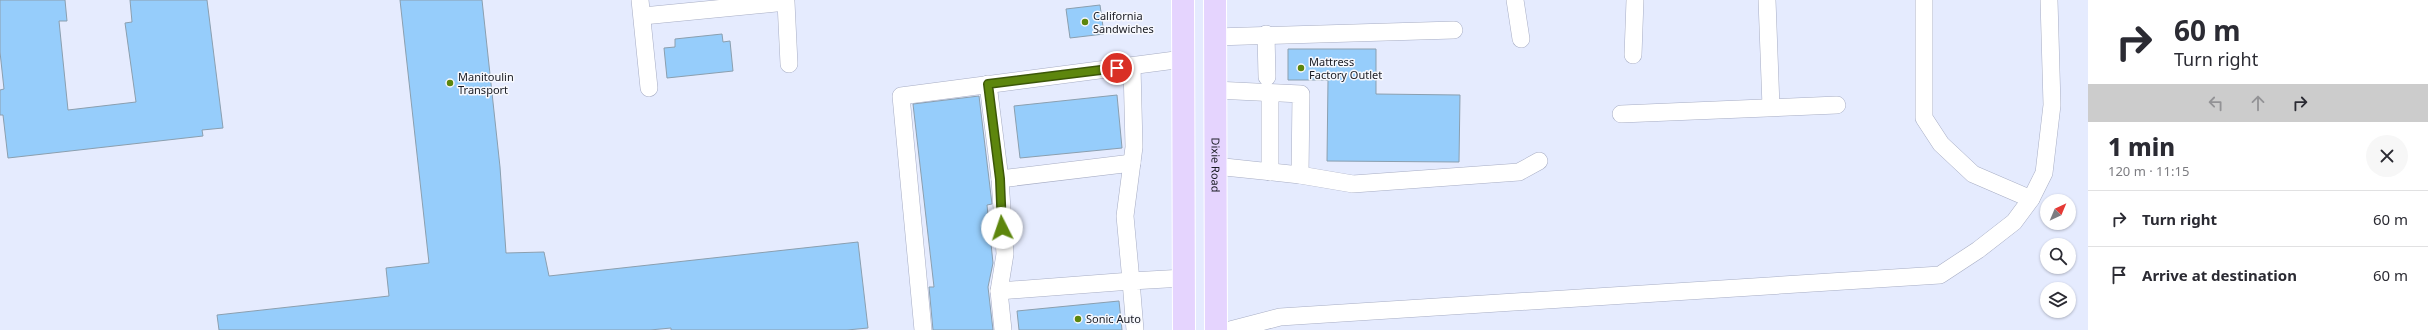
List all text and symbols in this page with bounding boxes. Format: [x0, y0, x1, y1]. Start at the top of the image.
place label: California Sandwiches [1093, 8, 1154, 36]
text: 60 m [2174, 11, 2241, 49]
icon: right [2108, 16, 2160, 68]
marker: California Sandwiches [1080, 17, 1090, 27]
text: Turn right [2174, 47, 2258, 71]
pin [1100, 51, 1134, 85]
place label: Mattress Factory Outlet [1309, 54, 1382, 82]
icon: arrive [1106, 57, 1128, 79]
marker: Mattress Factory Outlet [1296, 63, 1306, 73]
place label: Manitoulin Transport [458, 69, 514, 97]
marker: Manitoulin Transport [445, 78, 455, 88]
icon: left [2205, 92, 2227, 114]
icon: ahead [2247, 92, 2269, 114]
icon: right [2289, 92, 2311, 114]
text: 1 min [2108, 130, 2175, 163]
button: close [2366, 135, 2408, 177]
street label: Dixie Road [1208, 137, 1224, 193]
text: 120 m · 11:15 [2108, 162, 2189, 180]
north arrow [2040, 194, 2076, 230]
map controls [2040, 194, 2076, 318]
position arrow [981, 207, 1023, 249]
icon: right [2108, 208, 2130, 230]
text: Turn right [2142, 209, 2217, 229]
text: 60 m [2373, 209, 2408, 229]
button: search [2040, 238, 2076, 274]
icon: arrive [2108, 264, 2130, 286]
text: Arrive at destination [2142, 265, 2297, 285]
text: 60 m [2373, 265, 2408, 285]
button: layers [2040, 282, 2076, 318]
place label: Sonic Auto [1086, 311, 1141, 326]
marker: Sonic Auto [1073, 314, 1083, 324]

